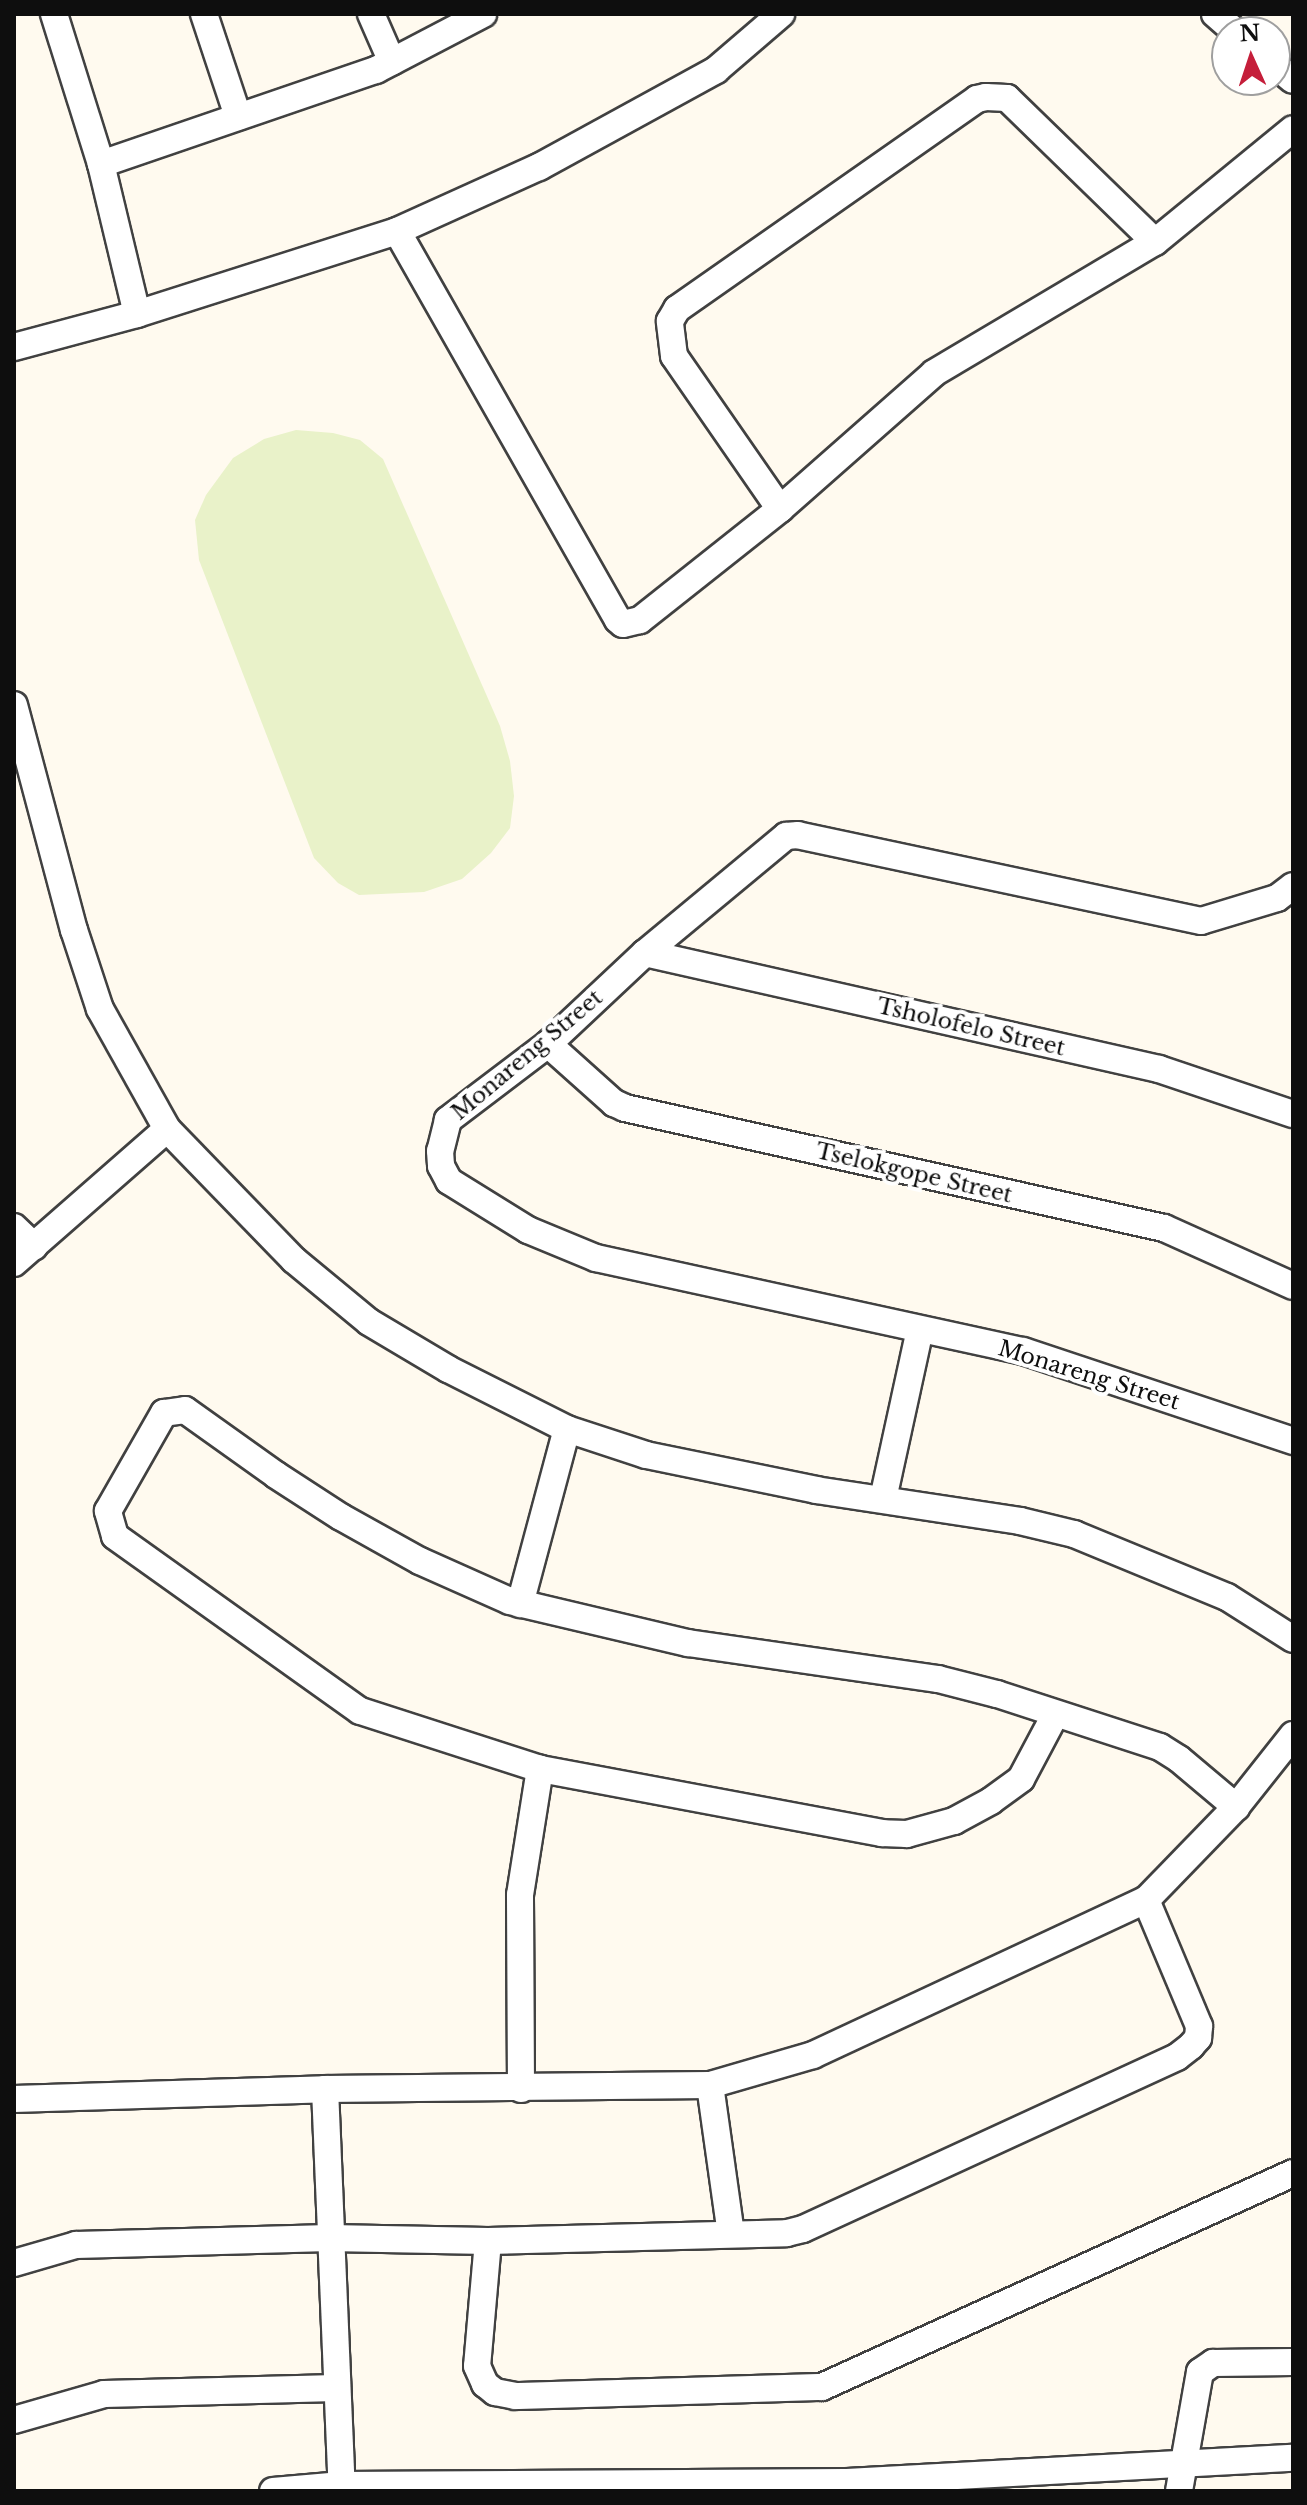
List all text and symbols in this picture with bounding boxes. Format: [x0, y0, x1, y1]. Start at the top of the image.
north arrow [1211, 16, 1291, 96]
text: N [1239, 20, 1261, 48]
street label: Monareng Street [446, 984, 608, 1126]
street label: Tsholofelo Street [874, 993, 1068, 1061]
street label: Tselokgope Street [813, 1138, 1015, 1208]
street label: Monareng Street [995, 1335, 1183, 1415]

